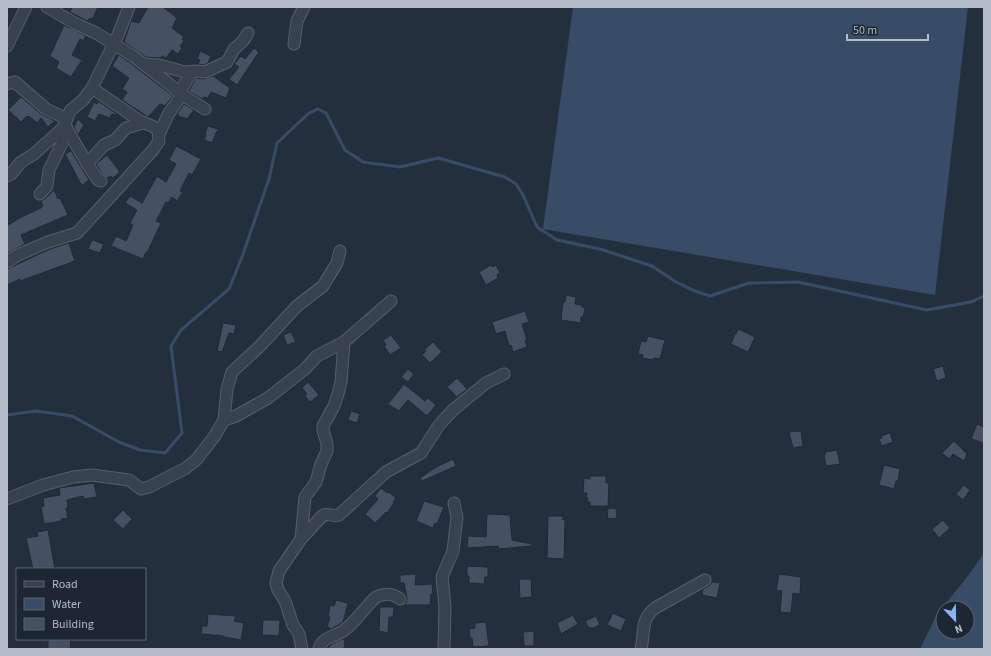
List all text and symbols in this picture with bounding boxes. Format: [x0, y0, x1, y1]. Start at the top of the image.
scale bar [847, 16, 928, 42]
text: 50 m [853, 22, 877, 39]
legend [16, 568, 146, 640]
text: Road [52, 576, 78, 593]
text: Water [52, 596, 82, 613]
north arrow [935, 600, 975, 640]
text: Building [52, 616, 94, 633]
text: N [952, 620, 965, 637]

